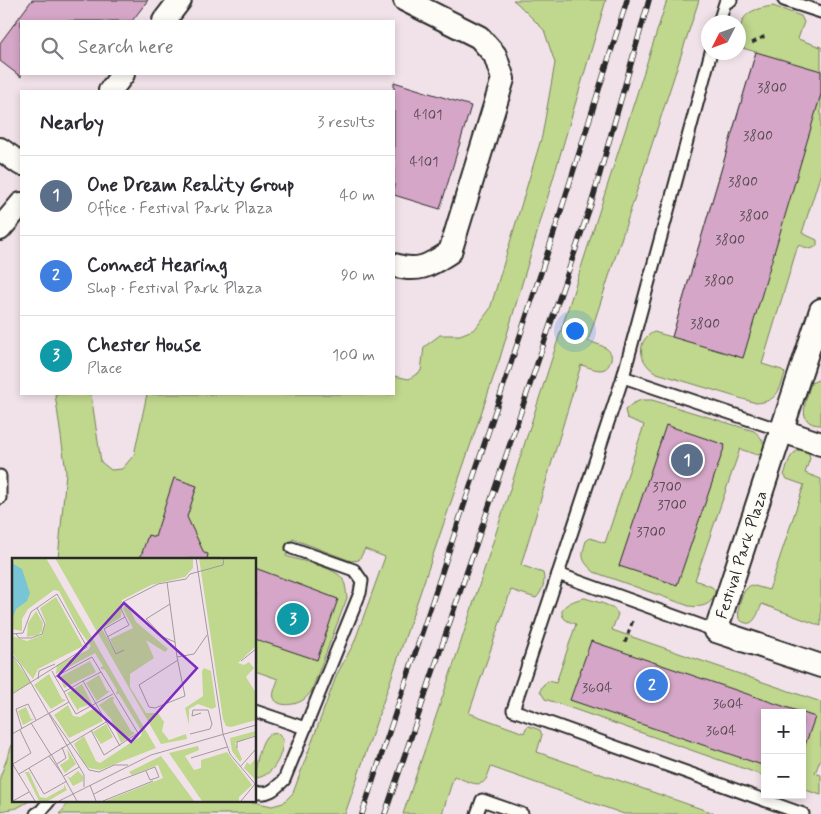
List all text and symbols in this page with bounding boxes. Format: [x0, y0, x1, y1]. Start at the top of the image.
north arrow [701, 15, 746, 60]
search box [20, 20, 395, 75]
icon: search [38, 34, 66, 62]
text: Search here [78, 35, 174, 60]
house number: 3800 [757, 79, 787, 97]
house number: 4101 [414, 106, 442, 124]
text: Nearby [40, 109, 104, 137]
text: 3 results [317, 112, 375, 133]
house number: 3800 [743, 127, 773, 145]
house number: 4101 [410, 153, 438, 171]
text: One Dream Reality Group [87, 173, 294, 198]
house number: 3800 [728, 173, 758, 191]
text: 1 [52, 185, 60, 206]
text: 40 m [339, 185, 375, 206]
text: Office · Festival Park Plaza [87, 198, 273, 219]
house number: 3800 [739, 207, 769, 225]
house number: 3800 [715, 231, 745, 249]
text: Connect Hearing [87, 253, 228, 278]
text: 2 [52, 265, 60, 286]
text: 90 m [341, 265, 375, 286]
house number: 3800 [704, 272, 734, 290]
text: Shop · Festival Park Plaza [87, 278, 262, 299]
house number: 3800 [690, 315, 720, 333]
your location [562, 318, 588, 344]
text: Chester House [87, 333, 201, 358]
text: 3 [52, 345, 60, 366]
text: 100 m [332, 345, 375, 366]
text: Place [87, 358, 122, 379]
pin: 1 [671, 441, 703, 479]
house number: 3700 [652, 478, 682, 496]
street label: Festival Park Plaza [711, 488, 773, 622]
house number: 3700 [657, 496, 687, 514]
house number: 3700 [636, 523, 666, 541]
inset map [12, 558, 256, 802]
pin: 3 [277, 600, 309, 638]
pin: 2 [636, 666, 668, 704]
house number: 3604 [582, 679, 612, 697]
house number: 3604 [713, 695, 743, 713]
map controls [761, 709, 806, 799]
button: + [761, 709, 806, 754]
house number: 3604 [706, 722, 736, 740]
button: − [761, 754, 806, 799]

